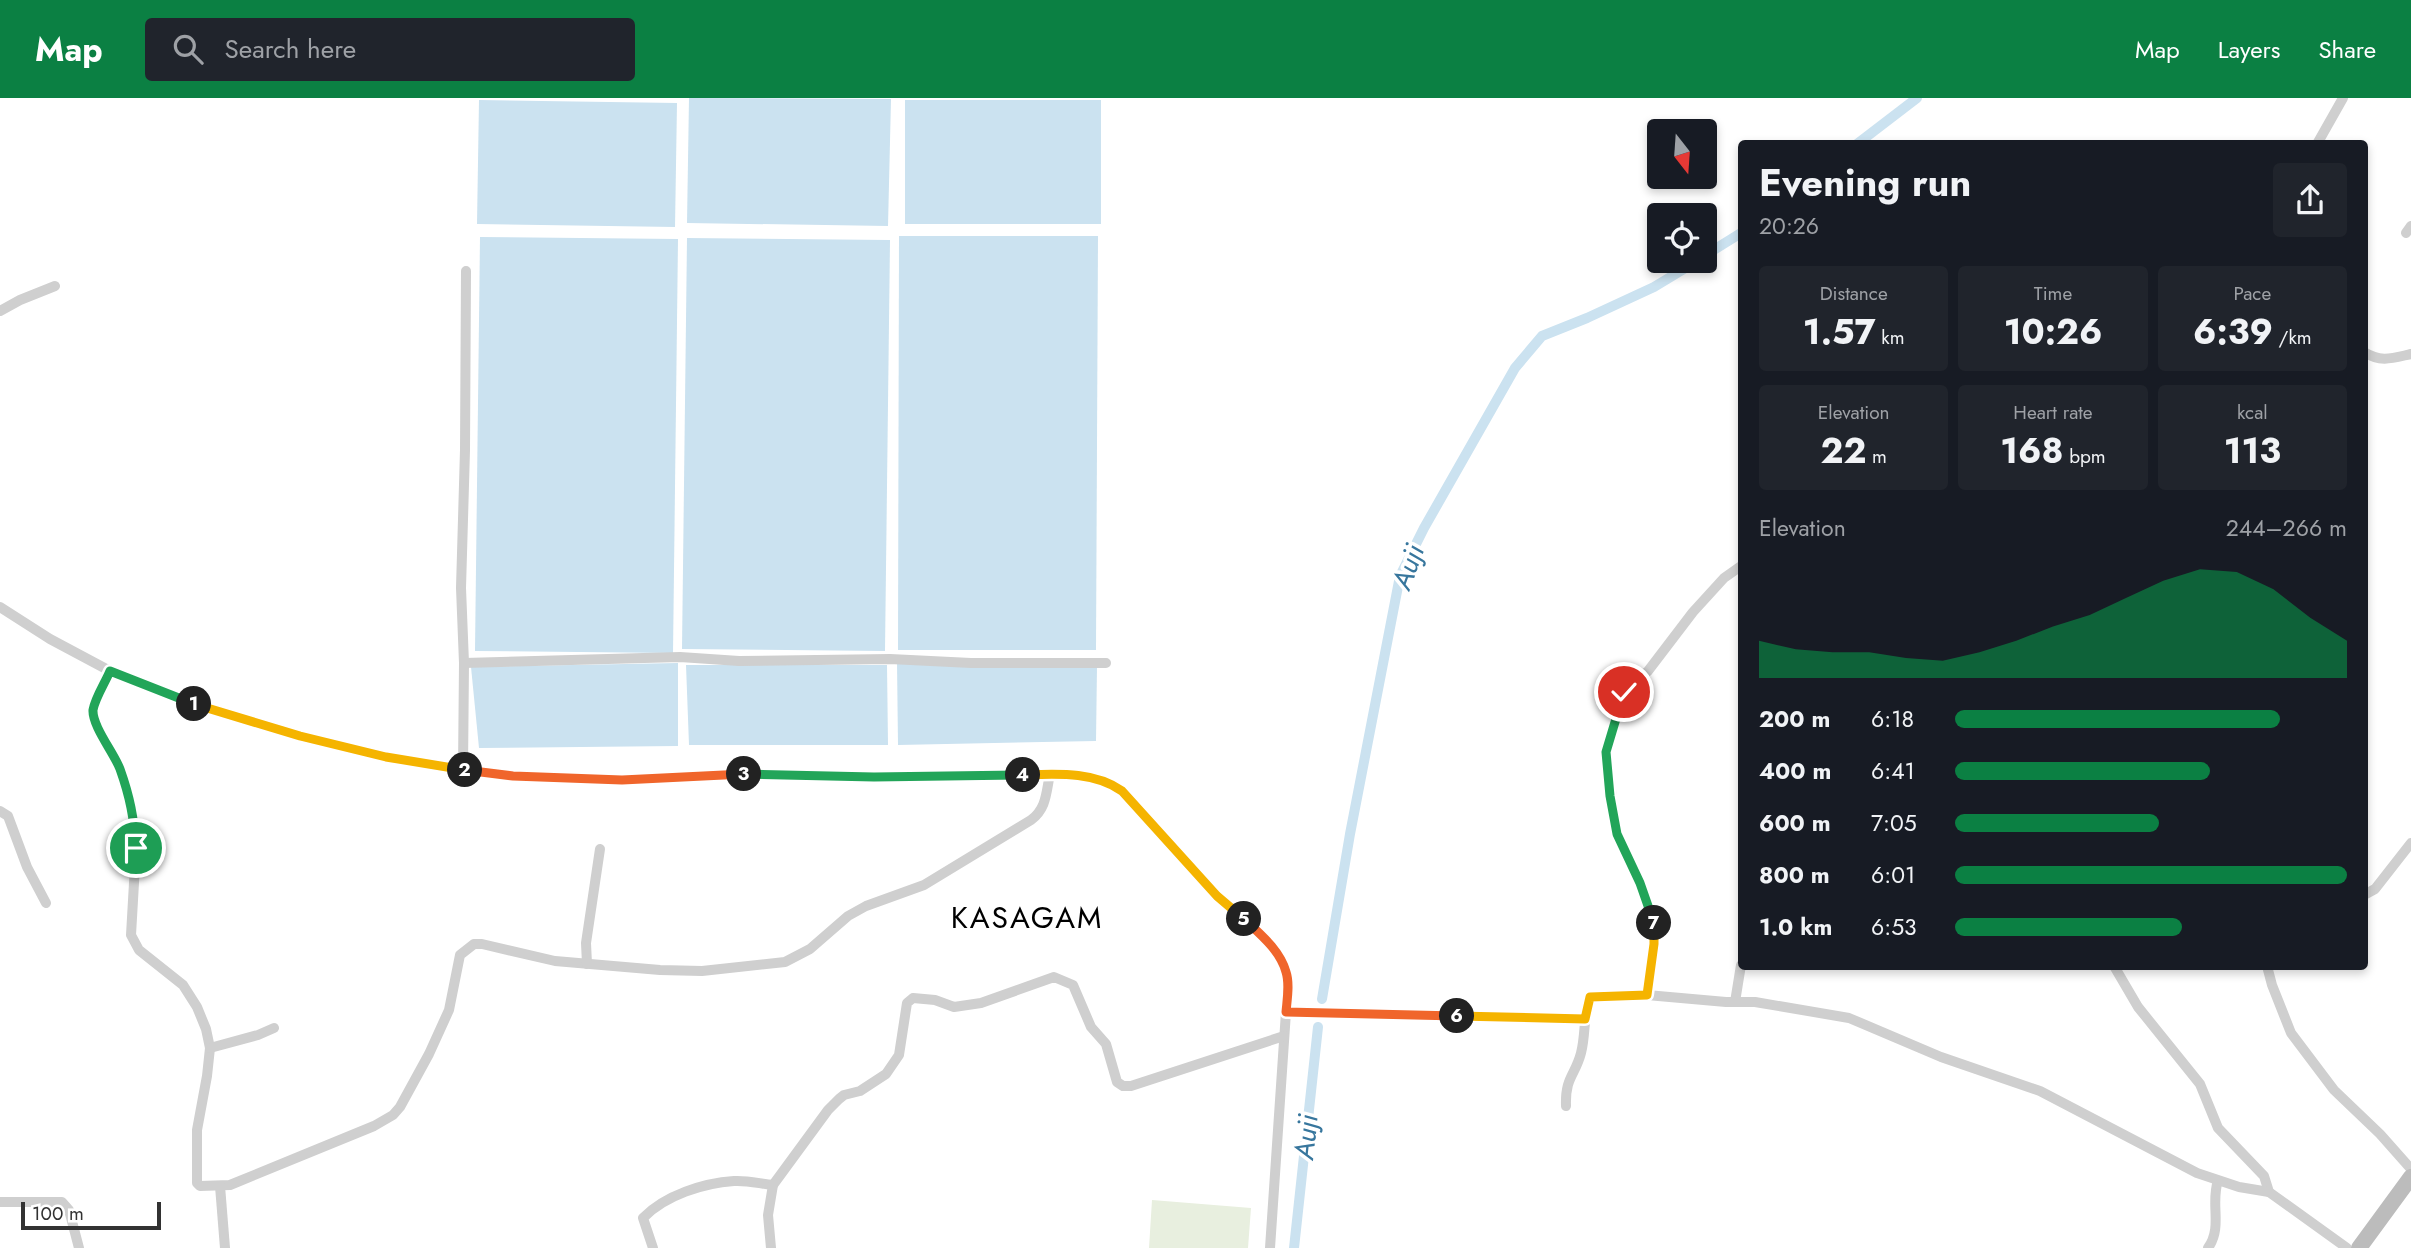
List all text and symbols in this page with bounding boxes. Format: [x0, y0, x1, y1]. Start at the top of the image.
search box [145, 18, 635, 81]
text: Map [35, 26, 103, 73]
icon: search [169, 30, 207, 68]
text: Search here [225, 30, 356, 68]
text: Map [2135, 32, 2180, 67]
text: Layers [2218, 32, 2280, 67]
text: Share [2318, 32, 2376, 67]
north arrow [1647, 119, 1717, 189]
map controls [1647, 119, 1717, 273]
text: Evening run [1759, 155, 1971, 210]
button: share [2273, 163, 2347, 237]
button: locate [1647, 203, 1717, 273]
text: 20:26 [1759, 209, 1819, 243]
text: Distance [1820, 280, 1888, 307]
text: Time [2034, 280, 2072, 307]
text: Pace [2233, 280, 2271, 307]
text: 1.57 [1803, 307, 1876, 357]
text: 10:26 [2004, 307, 2102, 357]
text: 6:39 [2193, 307, 2273, 357]
text: km [1876, 324, 1904, 351]
text: /km [2273, 324, 2312, 351]
text: Elevation [1818, 399, 1890, 426]
text: Heart rate [2013, 399, 2093, 426]
text: kcal [2237, 399, 2268, 426]
text: 22 [1820, 426, 1866, 476]
text: 168 [2000, 426, 2063, 476]
text: 113 [2224, 426, 2281, 476]
text: m [1866, 443, 1887, 470]
text: bpm [2063, 443, 2106, 470]
text: Elevation [1759, 511, 1846, 545]
text: 244–266 m [2226, 511, 2347, 545]
water label: Auji [1381, 538, 1435, 596]
pin [1594, 662, 1654, 722]
icon: check [1605, 673, 1643, 711]
pin: 1 [176, 686, 212, 722]
text: 1 [189, 690, 198, 717]
text: 200 m [1759, 702, 1830, 736]
text: 6:18 [1871, 702, 1914, 736]
pin: 2 [448, 752, 482, 788]
text: 400 m [1759, 754, 1831, 788]
text: 6:41 [1871, 754, 1915, 788]
text: 2 [458, 756, 471, 783]
pin: 3 [726, 756, 762, 792]
pin: 4 [1006, 758, 1040, 792]
text: 3 [738, 760, 749, 787]
text: 4 [1016, 761, 1029, 788]
text: 600 m [1759, 806, 1831, 840]
text: 7:05 [1871, 806, 1917, 840]
pin [106, 818, 166, 878]
icon: arrive [117, 829, 155, 867]
text: 800 m [1759, 858, 1830, 892]
text: 6:01 [1871, 858, 1915, 892]
district label: KASAGAM [951, 896, 1103, 939]
pin: 5 [1226, 902, 1262, 936]
text: 5 [1237, 905, 1250, 932]
pin: 7 [1636, 906, 1672, 940]
text: 7 [1648, 909, 1659, 936]
text: 1.0 km [1759, 910, 1832, 944]
text: 6:53 [1871, 910, 1917, 944]
pin: 6 [1440, 998, 1474, 1034]
text: 6 [1450, 1002, 1463, 1029]
water label: Auji [1283, 1111, 1329, 1163]
scale bar [21, 1199, 161, 1231]
text: 100 m [32, 1200, 84, 1227]

